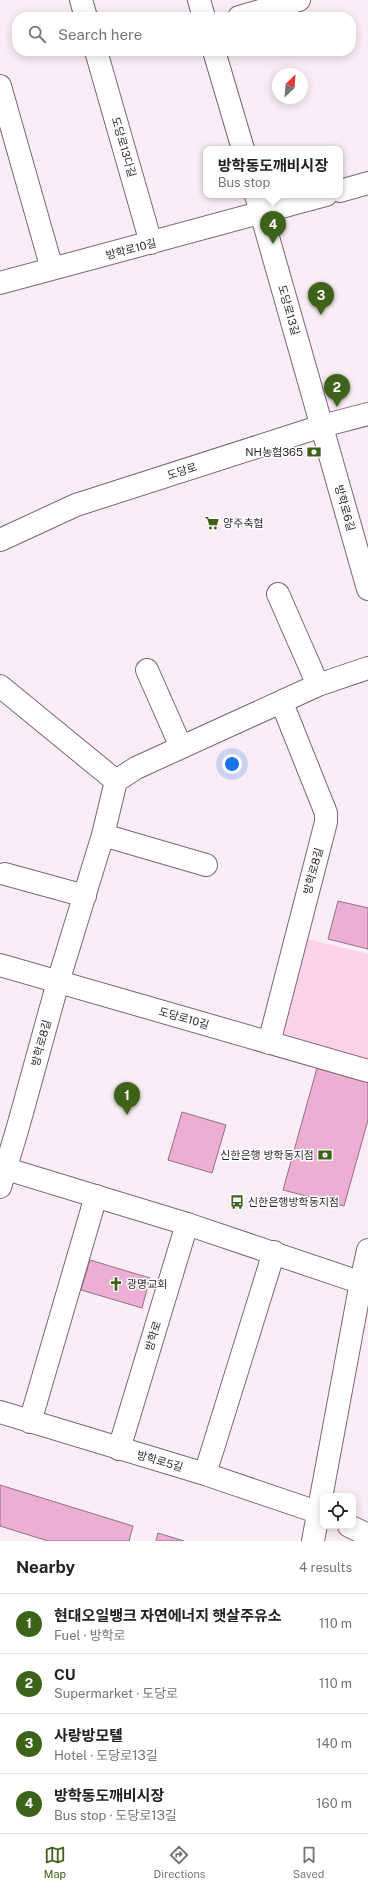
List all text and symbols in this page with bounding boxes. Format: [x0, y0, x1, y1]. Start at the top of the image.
search box [12, 12, 356, 56]
icon: search [26, 23, 48, 45]
text: Search here [58, 26, 142, 43]
north arrow [272, 68, 308, 104]
street label: 도당로13다길 [110, 116, 138, 178]
popup [203, 146, 343, 198]
text: 방학동도깨비시장 [218, 157, 328, 174]
text: Bus stop [218, 175, 270, 190]
pin: 4 [260, 211, 286, 244]
street label: 방학로10길 [104, 237, 158, 261]
pin: 3 [308, 282, 334, 315]
street label: 도당로13길 [276, 283, 302, 337]
pin: 2 [324, 374, 350, 407]
bank icon: NH농협365 [306, 444, 322, 460]
place label: NH농협365 [245, 446, 303, 458]
street label: 도당로 [166, 461, 198, 481]
street label: 방학로6길 [333, 484, 357, 532]
supermarket icon: 양주축협 [204, 515, 220, 531]
place label: 양주축협 [223, 517, 263, 529]
your location [222, 754, 242, 774]
street label: 방학로8길 [301, 846, 325, 896]
street label: 도당로10길 [157, 1005, 211, 1031]
street label: 방학로8길 [29, 1018, 53, 1068]
pin: 1 [114, 1082, 140, 1115]
bank icon: 신한은행 방학동지점 [317, 1147, 333, 1163]
place label: 신한은행 방학동지점 [220, 1149, 314, 1161]
bus stop icon: 신한은행방학동지점 [229, 1194, 245, 1210]
place label: 신한은행방학동지점 [248, 1196, 339, 1208]
church icon: 광명교회 [108, 1276, 124, 1292]
place label: 광명교회 [127, 1278, 167, 1290]
street label: 방학로 [143, 1320, 163, 1352]
street label: 방학로5길 [136, 1449, 184, 1473]
map controls [320, 1493, 356, 1529]
button: locate [320, 1493, 356, 1529]
text: Nearby [16, 1557, 75, 1577]
text: 4 results [299, 1560, 352, 1575]
text: 현대오일뱅크 자연에너지 햇살주유소 [54, 1607, 282, 1624]
text: 1 [26, 1616, 32, 1631]
text: 110 m [319, 1616, 352, 1631]
text: Fuel · 방학로 [54, 1628, 126, 1643]
text: CU [54, 1666, 76, 1683]
text: 2 [25, 1676, 33, 1691]
text: 110 m [319, 1676, 352, 1691]
text: Supermarket · 도당로 [54, 1686, 178, 1701]
text: 사랑방모텔 [54, 1727, 123, 1744]
text: 3 [25, 1736, 33, 1751]
text: 140 m [316, 1736, 352, 1751]
text: Hotel · 도당로13길 [54, 1748, 158, 1763]
text: 방학동도깨비시장 [54, 1787, 164, 1804]
text: 4 [25, 1796, 33, 1811]
text: 160 m [316, 1796, 352, 1811]
text: Bus stop · 도당로13길 [54, 1808, 177, 1823]
tab: Map [44, 1844, 66, 1880]
tab: Directions [154, 1844, 205, 1880]
tab: Saved [293, 1844, 324, 1880]

